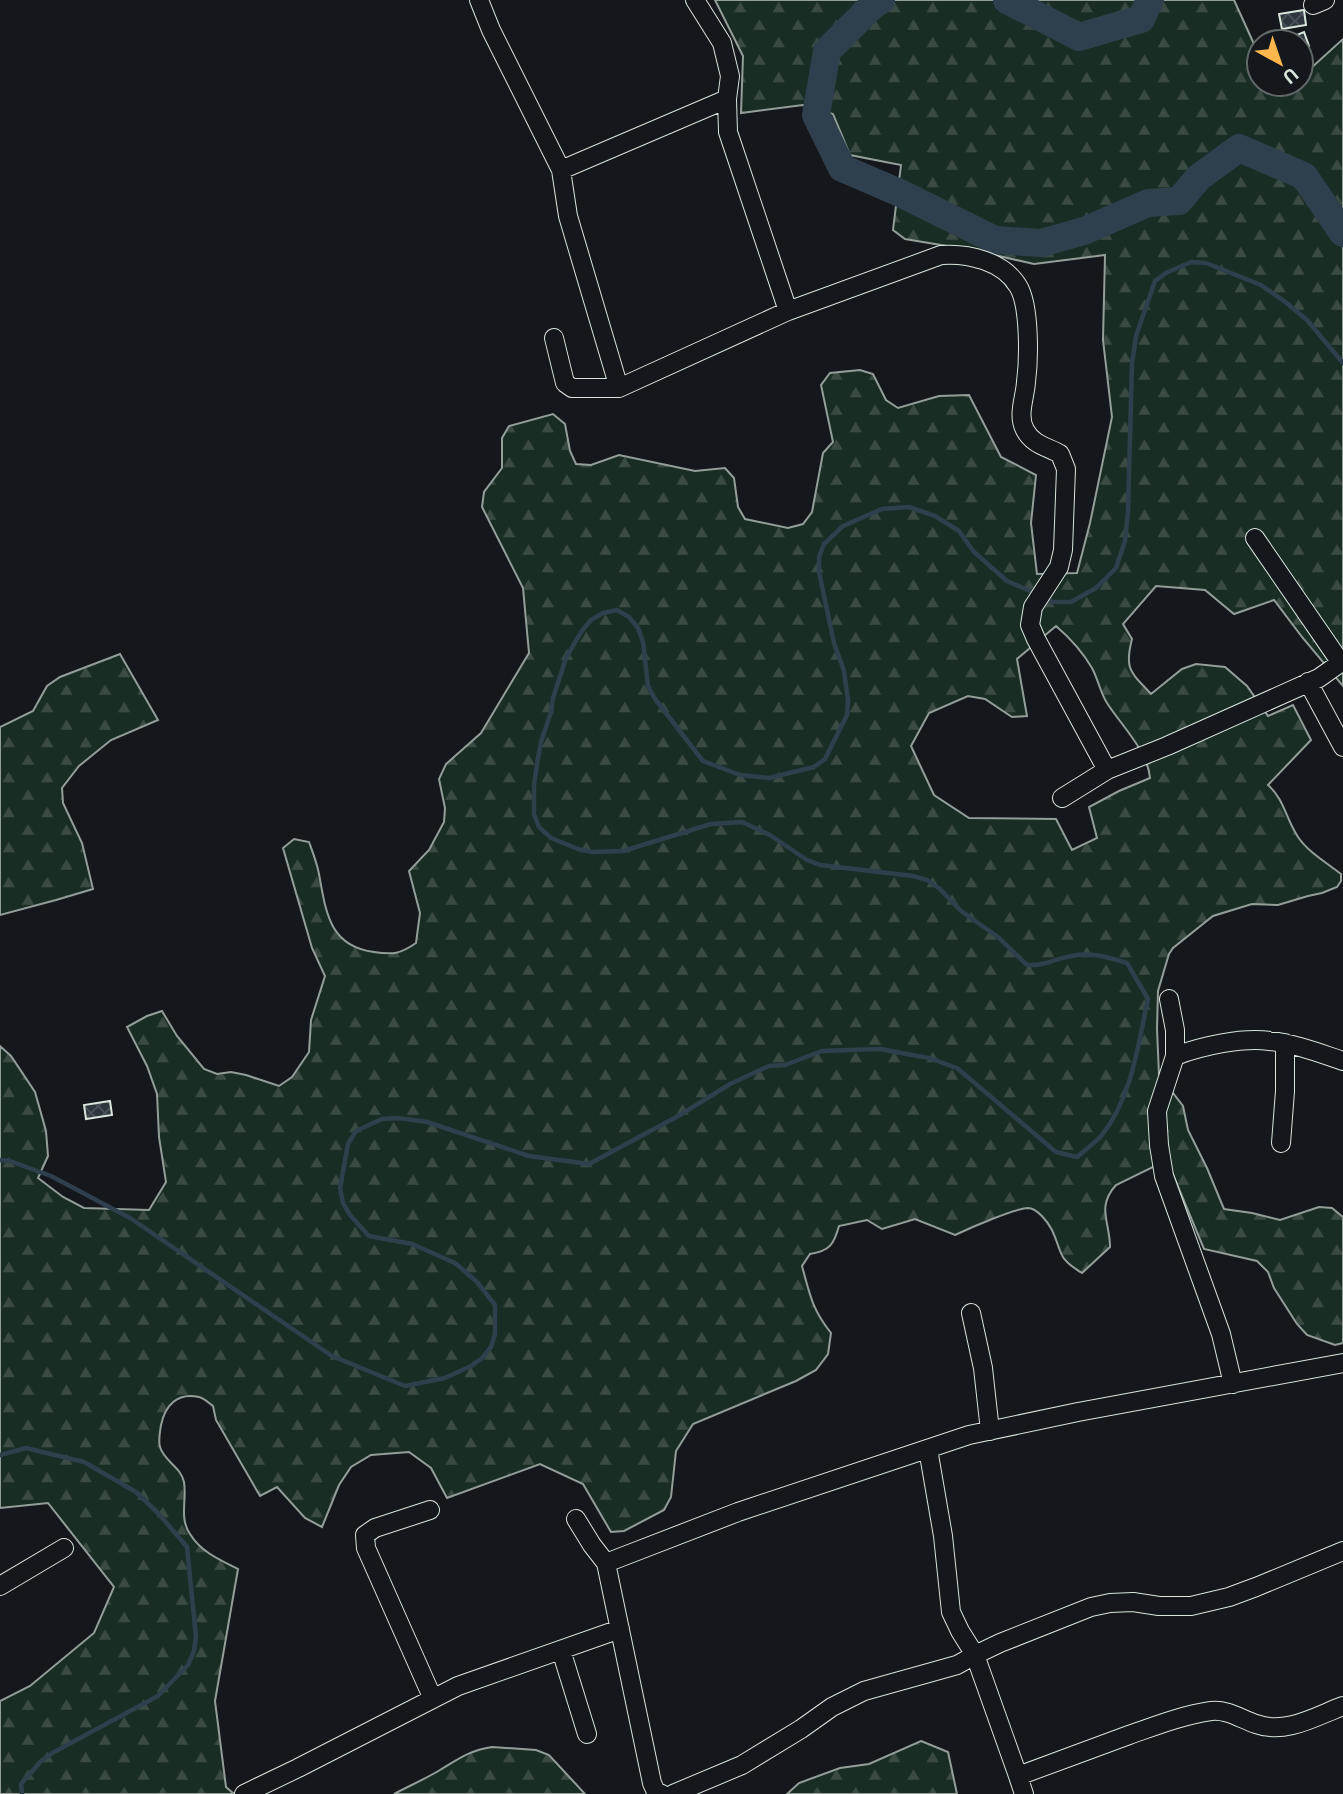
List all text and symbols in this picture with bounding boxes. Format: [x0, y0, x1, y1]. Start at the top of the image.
north arrow [1245, 28, 1315, 98]
text: U [1279, 63, 1303, 89]

